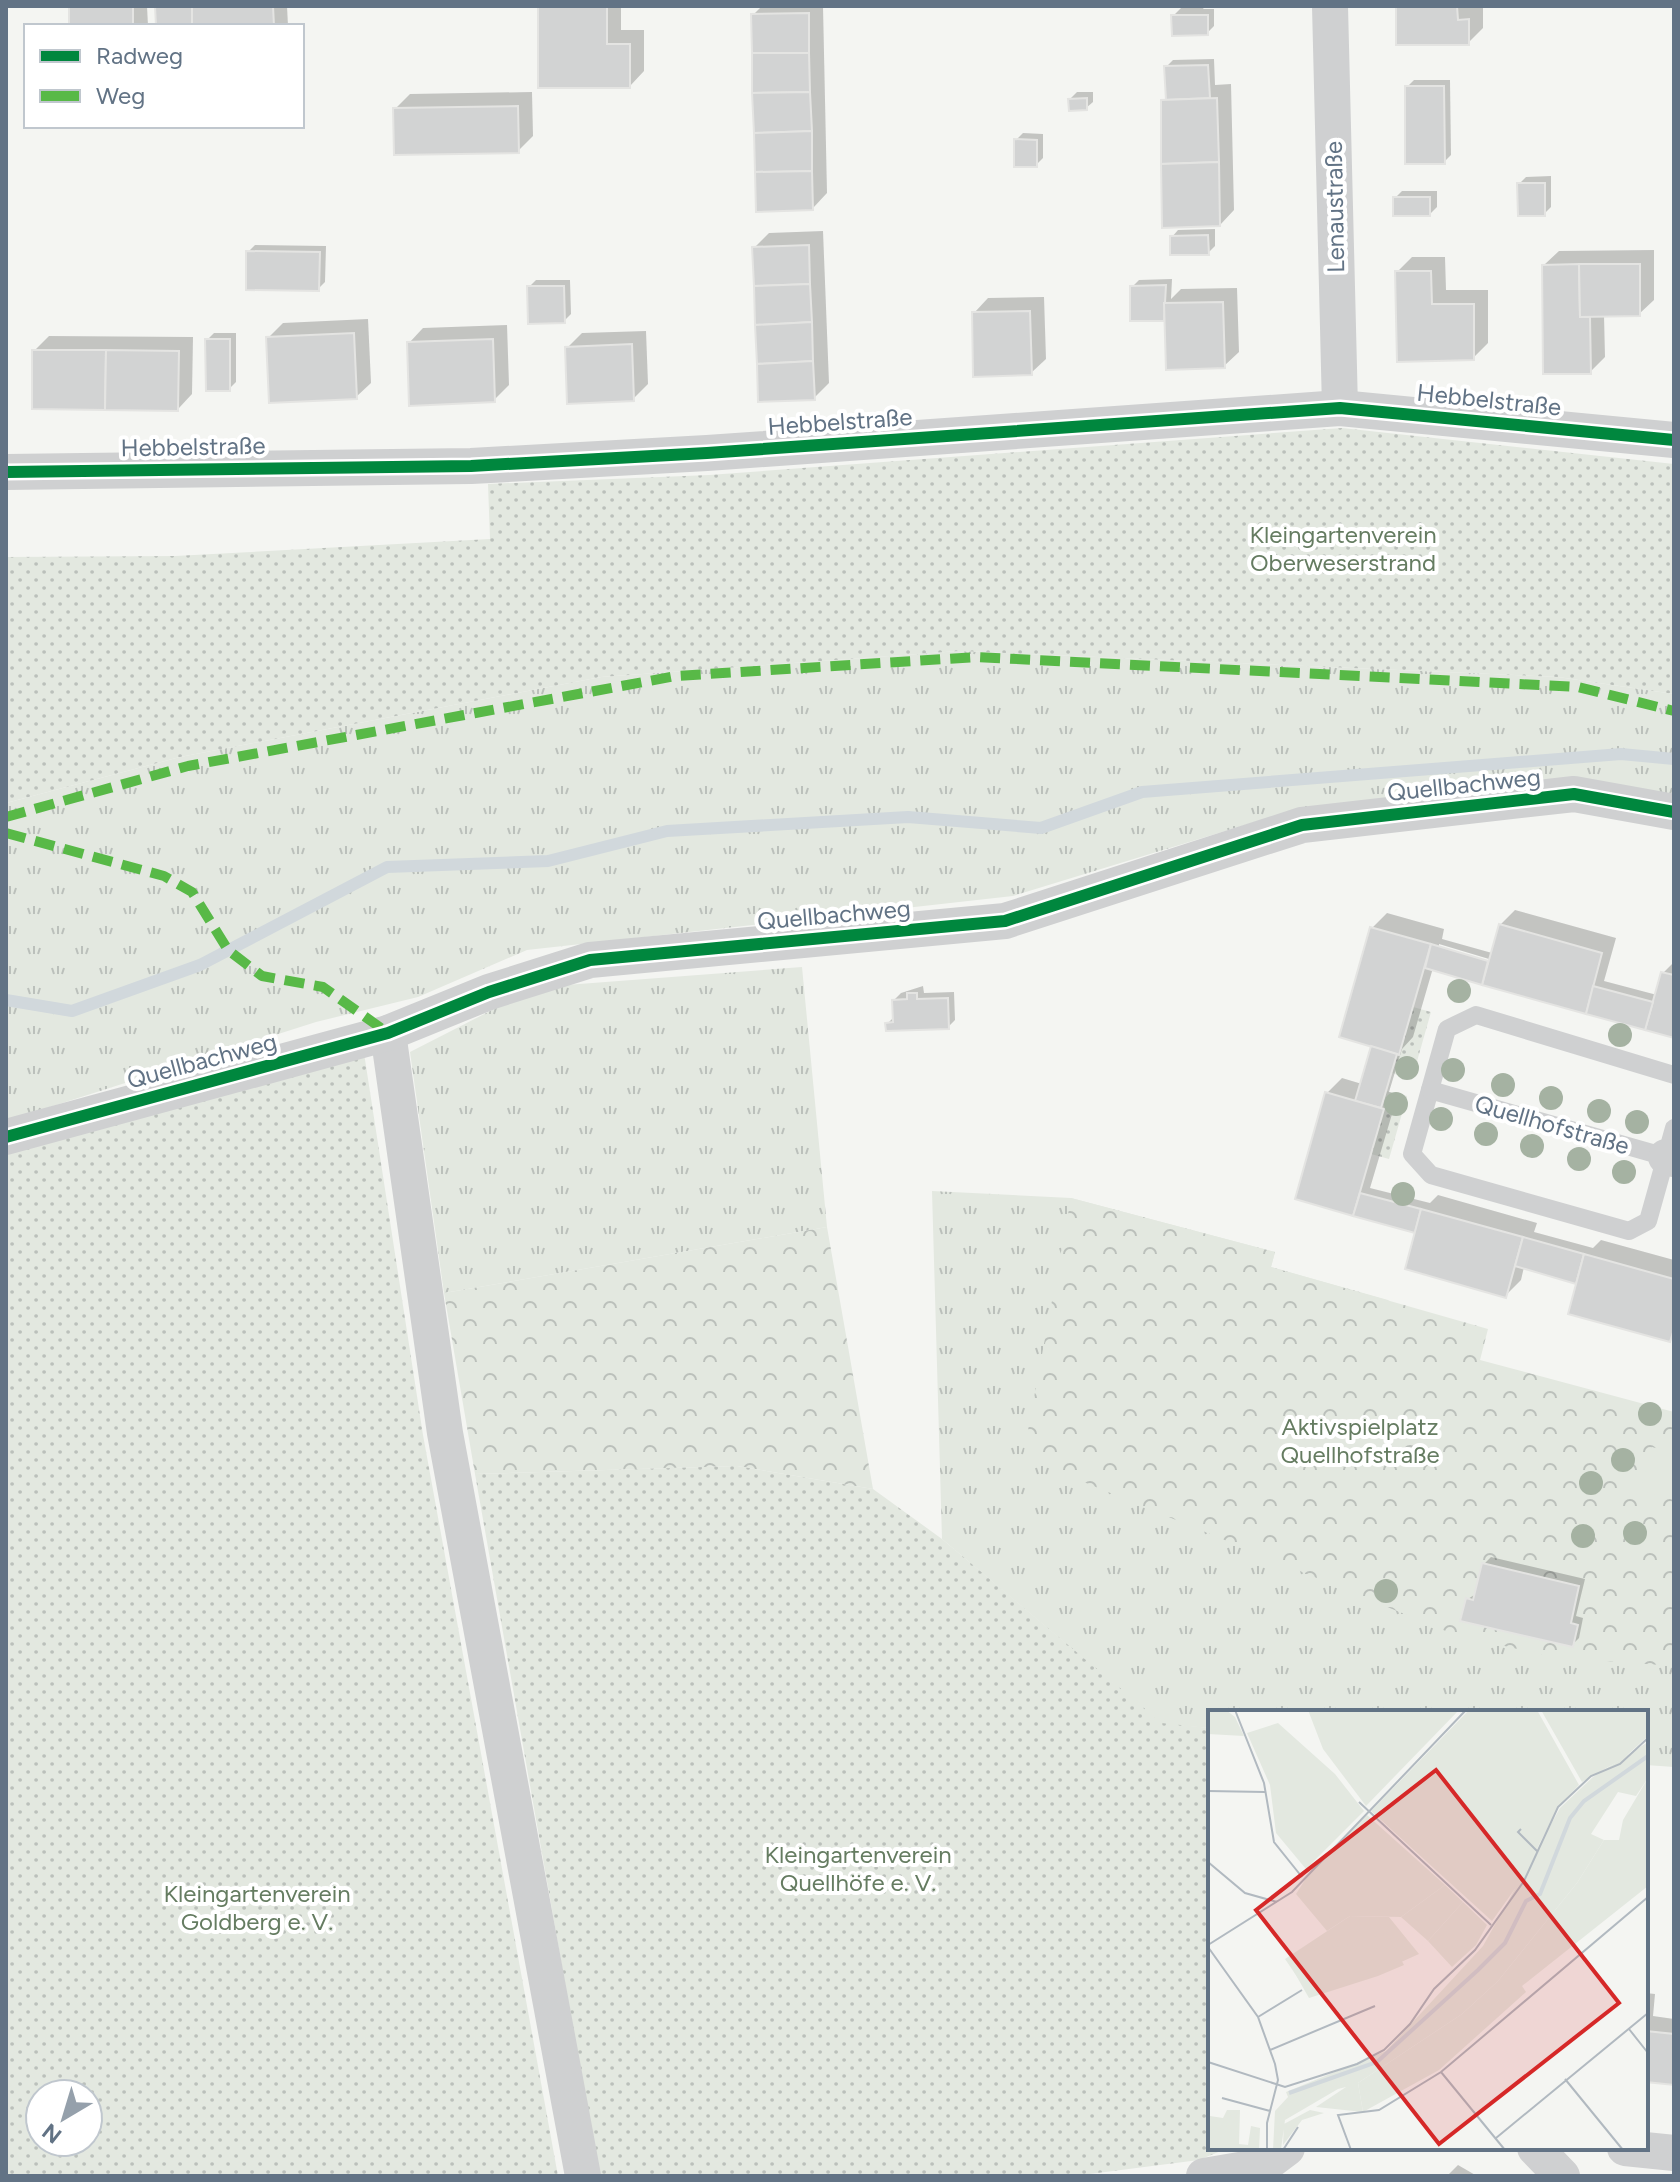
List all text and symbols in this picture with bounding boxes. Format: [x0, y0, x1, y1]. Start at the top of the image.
legend [24, 24, 304, 128]
text: Radweg [96, 41, 183, 70]
text: Weg [96, 81, 145, 110]
street label: Lenaustraße [1319, 141, 1350, 273]
street label: Hebbelstraße [1415, 378, 1563, 421]
street label: Hebbelstraße [767, 402, 913, 441]
street label: Hebbelstraße [120, 431, 266, 462]
park label: Kleingartenverein Oberweserstrand [1249, 520, 1437, 577]
street label: Quellbachweg [1386, 762, 1542, 807]
street label: Quellbachweg [756, 893, 912, 936]
street label: Quellbachweg [124, 1027, 280, 1094]
street label: Quellhofstraße [1472, 1089, 1633, 1160]
park label: Aktivspielplatz Quellhofstraße [1280, 1412, 1440, 1469]
inset map [1208, 1710, 1648, 2150]
park label: Kleingartenverein Quellhöfe e. V. [764, 1840, 952, 1897]
park label: Kleingartenverein Goldberg e. V. [163, 1879, 351, 1936]
north arrow [24, 2078, 104, 2158]
text: N [37, 2117, 67, 2149]

